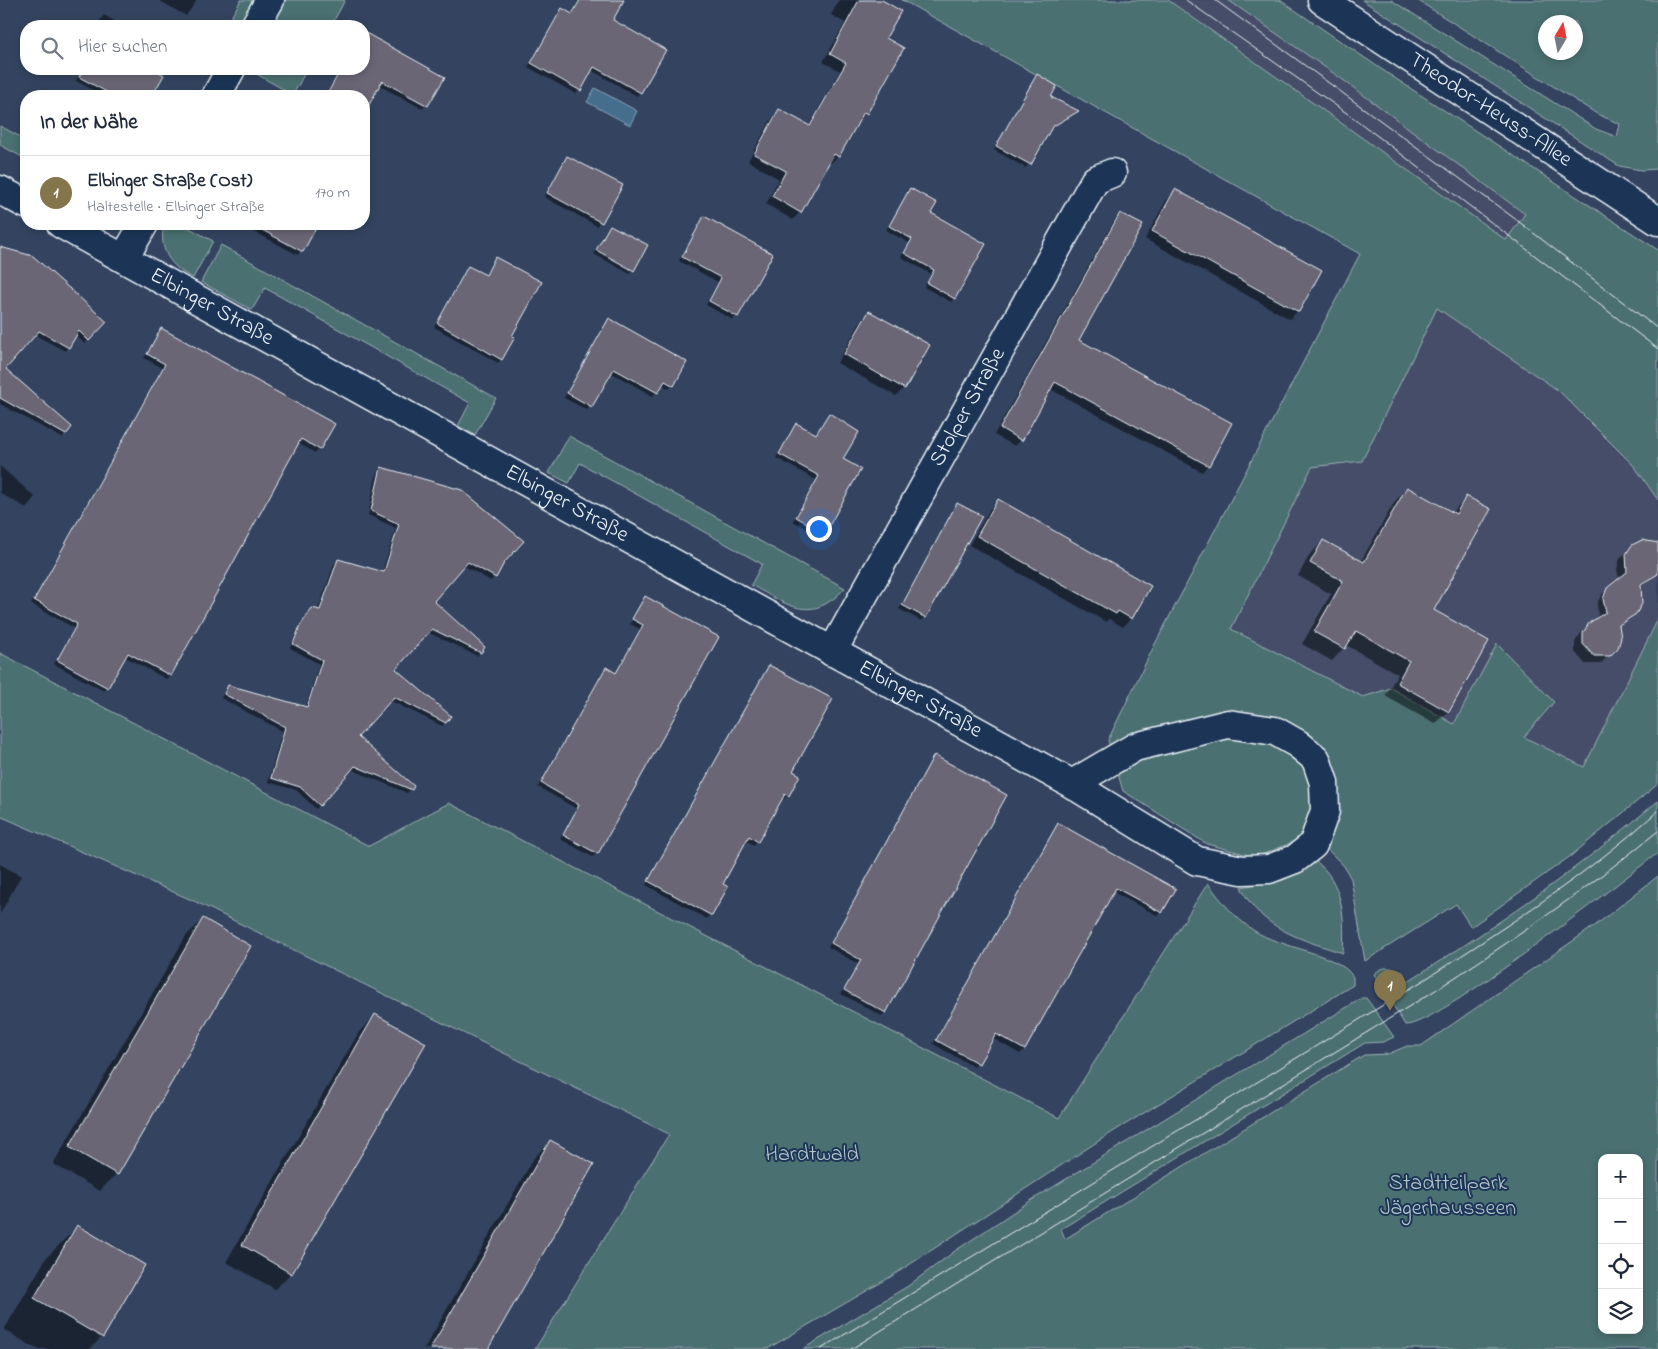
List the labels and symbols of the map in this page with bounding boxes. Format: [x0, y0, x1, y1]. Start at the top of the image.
north arrow [1538, 15, 1583, 60]
street label: Theodor-Heuss-Allee [1402, 45, 1578, 176]
street label: Elbinger Straße [144, 260, 279, 355]
street label: Stolper Straße [922, 342, 1014, 473]
street label: Elbinger Straße [499, 457, 635, 551]
your location [806, 516, 832, 542]
street label: Elbinger Straße [852, 653, 988, 747]
pin: 1 [1374, 970, 1406, 1011]
park label: Hardtwald [765, 1139, 859, 1171]
park label: Stadtteilpark Jägerhausseen [1380, 1168, 1516, 1226]

